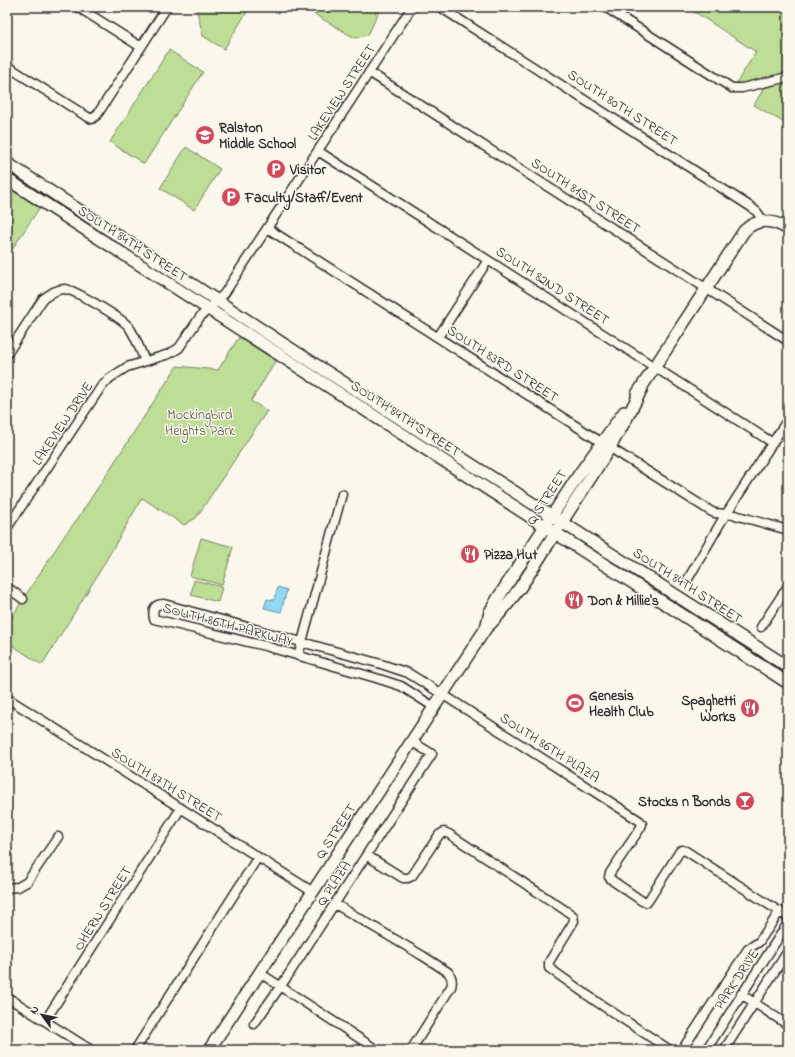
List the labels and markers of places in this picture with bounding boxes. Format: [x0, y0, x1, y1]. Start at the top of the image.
place label: Ralston Middle School [218, 118, 297, 155]
school or university icon: Ralston Middle School [194, 124, 216, 146]
parking icon: Visitor [265, 158, 287, 180]
place label: Visitor [289, 160, 326, 181]
parking icon: Faculty/Staff/Event [220, 186, 242, 208]
place label: Faculty/Staff/Event [244, 188, 363, 211]
restaurant icon: Pizza Hut [459, 543, 481, 565]
place label: Pizza Hut [484, 545, 538, 566]
restaurant icon: Don & Millie's [563, 589, 585, 611]
place label: Don & Millie's [587, 591, 659, 612]
place label: Genesis Health Club [589, 686, 654, 723]
place label: Spaghetti Works [681, 691, 736, 728]
sports icon: Genesis Health Club [564, 692, 586, 714]
restaurant icon: Spaghetti Works [739, 697, 761, 719]
bar icon: Stocks n Bonds [734, 790, 756, 812]
place label: Stocks n Bonds [638, 792, 731, 813]

